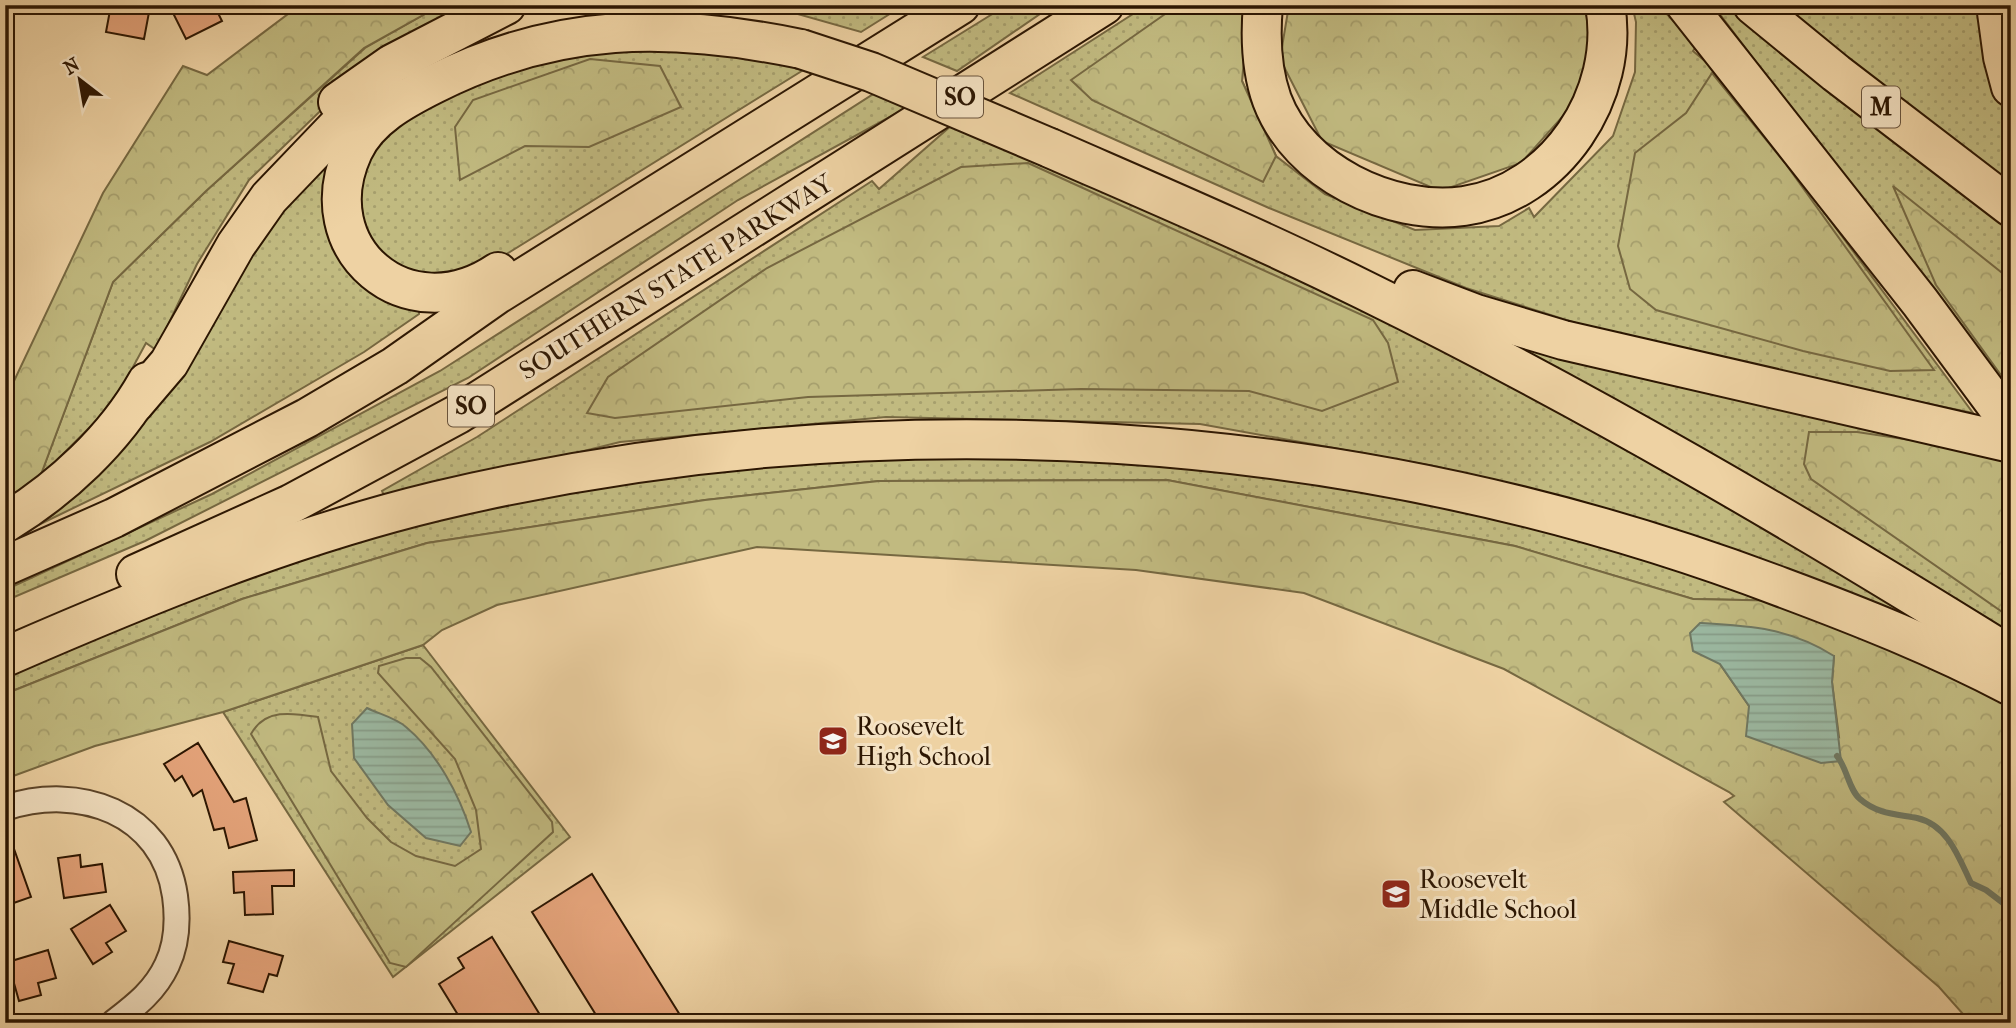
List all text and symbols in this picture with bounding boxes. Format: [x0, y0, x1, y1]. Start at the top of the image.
north arrow [46, 46, 116, 116]
text: N [60, 53, 84, 79]
road number: SO [937, 76, 983, 118]
road number: M [1862, 86, 1900, 128]
street label: SOUTHERN STATE PARKWAY [514, 167, 840, 387]
road number: SO [448, 386, 494, 426]
place label: Roosevelt High School [856, 711, 991, 772]
school or university icon: Roosevelt High School [816, 724, 850, 758]
place label: Roosevelt Middle School [1419, 864, 1577, 925]
school or university icon: Roosevelt Middle School [1379, 877, 1413, 911]

